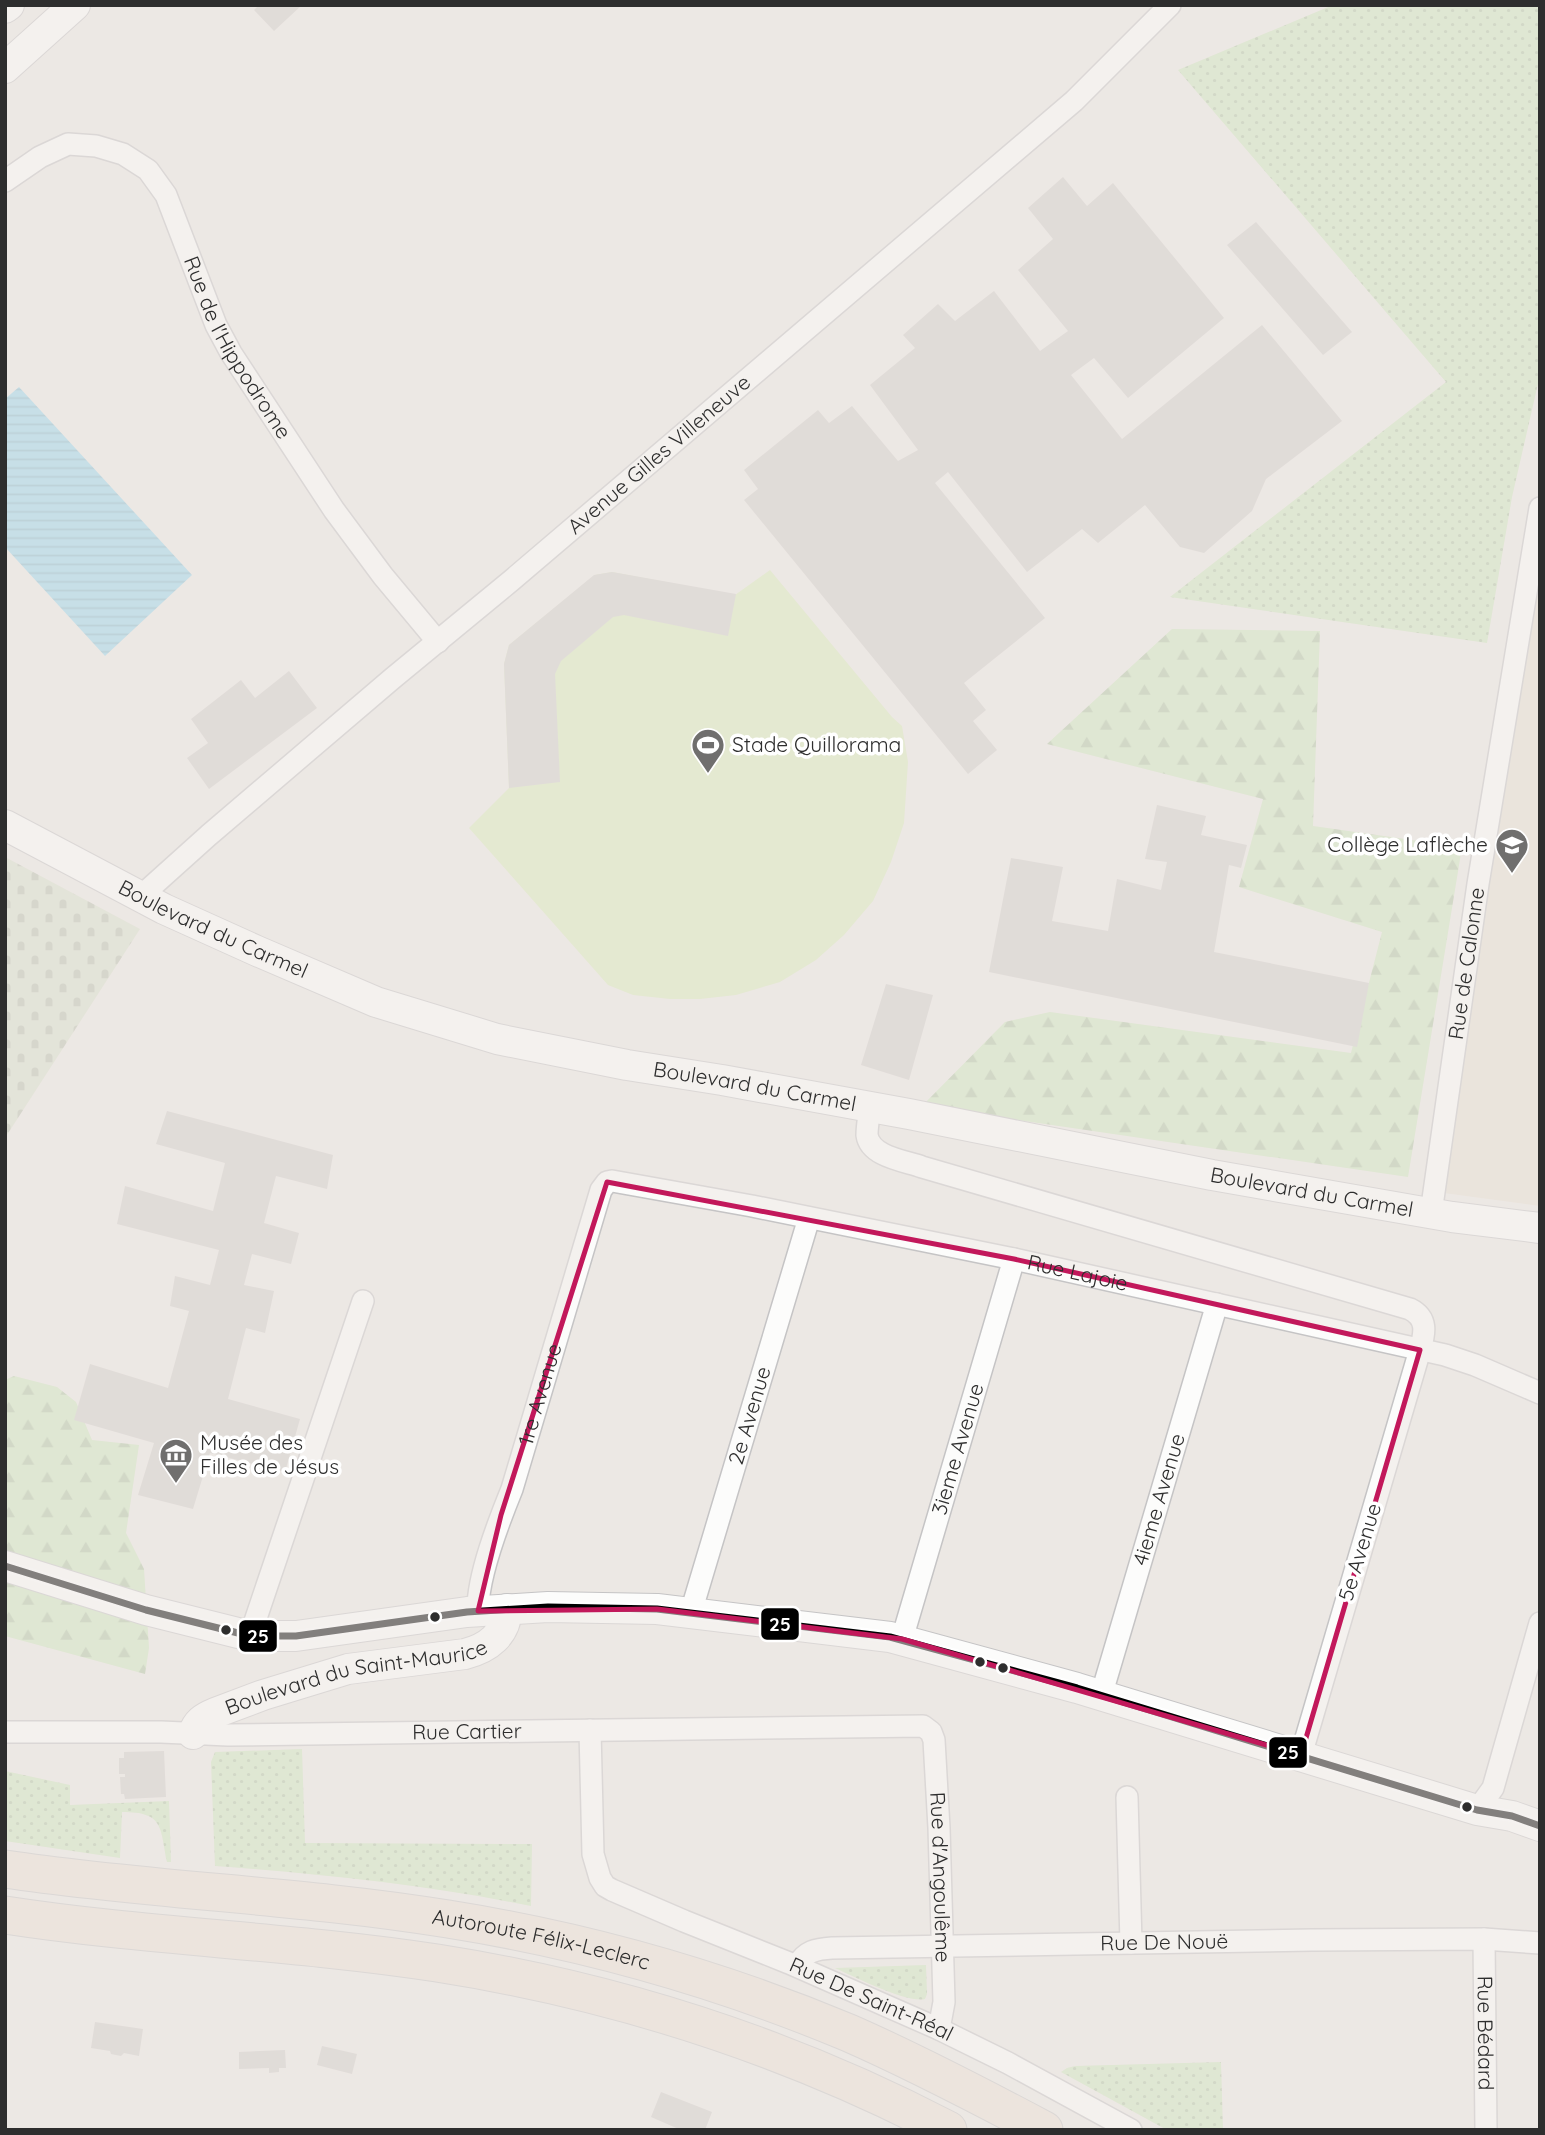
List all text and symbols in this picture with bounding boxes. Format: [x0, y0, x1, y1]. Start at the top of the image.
street label: Rue de l'Hippodrome [179, 252, 298, 443]
street label: Avenue Gilles Villeneuve [562, 369, 755, 539]
sports icon: Stade Quillorama [689, 726, 727, 775]
place label: Stade Quillorama [732, 731, 901, 757]
school or university icon: Collège Laflèche [1493, 826, 1531, 875]
place label: Collège Laflèche [1327, 831, 1488, 857]
street label: Boulevard du Carmel [114, 873, 312, 983]
street label: Rue de Calonne [1442, 885, 1489, 1041]
street label: Boulevard du Carmel [651, 1055, 859, 1116]
street label: Boulevard du Carmel [1208, 1161, 1415, 1222]
street label: Rue Lajoie [1025, 1248, 1130, 1296]
street label: 1re Avenue [512, 1340, 567, 1448]
street label: 2e Avenue [722, 1363, 776, 1467]
street label: 3ieme Avenue [925, 1380, 989, 1518]
place label: Musée des Filles de Jésus [200, 1429, 339, 1479]
street label: 4ieme Avenue [1126, 1430, 1190, 1568]
museum icon: Musée des Filles de Jésus [157, 1436, 195, 1485]
street label: 5e Avenue [1332, 1500, 1386, 1604]
line badge: 25 [760, 1607, 800, 1641]
unlabelled marker [428, 1610, 442, 1624]
text: 25 [769, 1612, 791, 1636]
line badge: 25 [238, 1619, 278, 1653]
unlabelled marker [219, 1623, 233, 1637]
text: 25 [247, 1624, 269, 1648]
street label: Boulevard du Saint-Maurice [221, 1633, 491, 1720]
unlabelled marker [973, 1655, 987, 1669]
unlabelled marker [996, 1661, 1010, 1675]
street label: Rue Cartier [412, 1717, 522, 1745]
line badge: 25 [1268, 1736, 1308, 1769]
text: 25 [1277, 1740, 1299, 1764]
street label: Rue d'Angoulême [925, 1791, 957, 1963]
unlabelled marker [1460, 1800, 1474, 1814]
street label: Autoroute Félix-Leclerc [430, 1903, 653, 1975]
street label: Rue De Nouë [1100, 1927, 1229, 1956]
street label: Rue De Saint-Réal [786, 1951, 958, 2046]
street label: Rue Bédard [1472, 1975, 1500, 2091]

